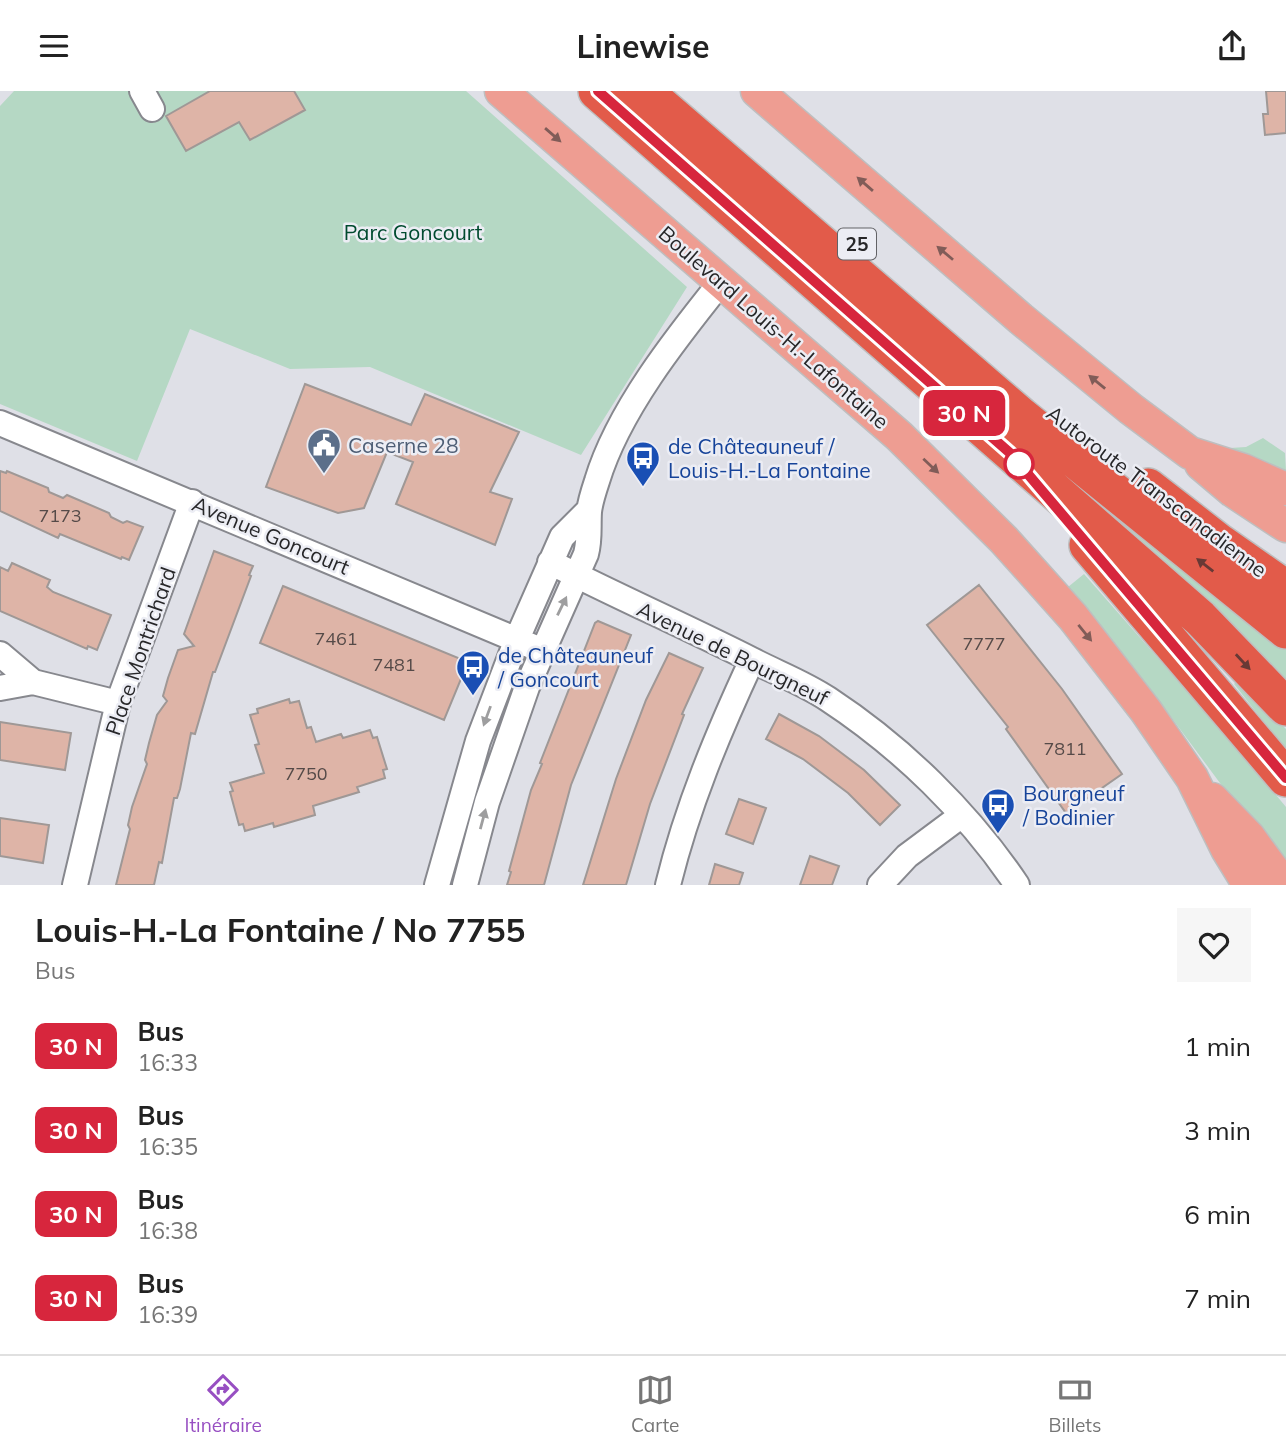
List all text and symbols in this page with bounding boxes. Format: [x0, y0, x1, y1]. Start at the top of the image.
text: Linewise [576, 26, 710, 66]
icon: menu [35, 27, 73, 65]
icon: share [1213, 27, 1251, 65]
one-way arrow [545, 127, 562, 142]
one-way arrow [856, 176, 874, 192]
park label: Parc Goncourt [344, 219, 482, 245]
street label: Boulevard Louis-H.-Lafontaine [654, 220, 894, 434]
road number: 25 [838, 229, 876, 259]
one-way arrow [936, 246, 953, 261]
one-way arrow [1089, 375, 1106, 390]
line badge: 30 N [915, 390, 1013, 436]
text: 30 N [937, 398, 991, 428]
street label: Autoroute Transcanadienne [1042, 400, 1272, 582]
public building icon: Caserne 28 [305, 426, 343, 475]
place label: Caserne 28 [348, 432, 459, 458]
place label: de Châteauneuf / Louis-H.-La Fontaine [668, 433, 871, 483]
bus stop icon: de Châteauneuf / Louis-H.-La Fontaine [624, 439, 662, 488]
unlabelled marker [1004, 449, 1034, 479]
one-way arrow [922, 457, 939, 473]
street label: Avenue Goncourt [189, 490, 353, 580]
house number: 7173 [38, 504, 82, 527]
one-way arrow [1197, 558, 1215, 573]
street label: Place Montrichard [99, 564, 181, 738]
street label: Avenue de Bourgneuf [633, 595, 834, 711]
one-way arrow [556, 596, 568, 616]
one-way arrow [1077, 624, 1092, 641]
house number: 7461 [314, 627, 358, 650]
house number: 7777 [962, 632, 1006, 655]
place label: de Châteauneuf / Goncourt [497, 642, 654, 692]
bus stop icon: de Châteauneuf / Goncourt [454, 648, 492, 697]
house number: 7481 [372, 653, 416, 676]
one-way arrow [1234, 653, 1250, 670]
one-way arrow [481, 705, 492, 726]
house number: 7811 [1043, 737, 1087, 760]
house number: 7750 [284, 762, 328, 785]
place label: Bourgneuf / Bodinier [1022, 780, 1125, 830]
bus stop icon: Bourgneuf / Bodinier [979, 786, 1017, 835]
one-way arrow [478, 808, 488, 829]
button: heart [1177, 908, 1251, 982]
text: Louis-H.-La Fontaine / No 7755 [35, 909, 525, 950]
text: Bus [35, 956, 75, 985]
text: Bus [138, 1015, 184, 1048]
text: 1 min [1184, 1030, 1251, 1063]
text: 30 N [49, 1031, 103, 1061]
text: 16:33 [138, 1048, 198, 1077]
text: Bus [138, 1099, 184, 1132]
text: 3 min [1184, 1114, 1251, 1147]
text: 30 N [49, 1115, 103, 1145]
text: 16:35 [138, 1132, 198, 1161]
text: Bus [138, 1183, 184, 1216]
text: 6 min [1184, 1198, 1251, 1231]
text: 30 N [49, 1199, 103, 1229]
text: 16:38 [138, 1216, 198, 1245]
text: Bus [138, 1267, 184, 1300]
text: 7 min [1184, 1282, 1251, 1315]
text: 30 N [49, 1283, 103, 1313]
text: 16:39 [138, 1300, 198, 1329]
tab: Itinéraire [185, 1371, 262, 1437]
tab: Carte [631, 1371, 679, 1437]
tab: Billets [1049, 1371, 1101, 1437]

